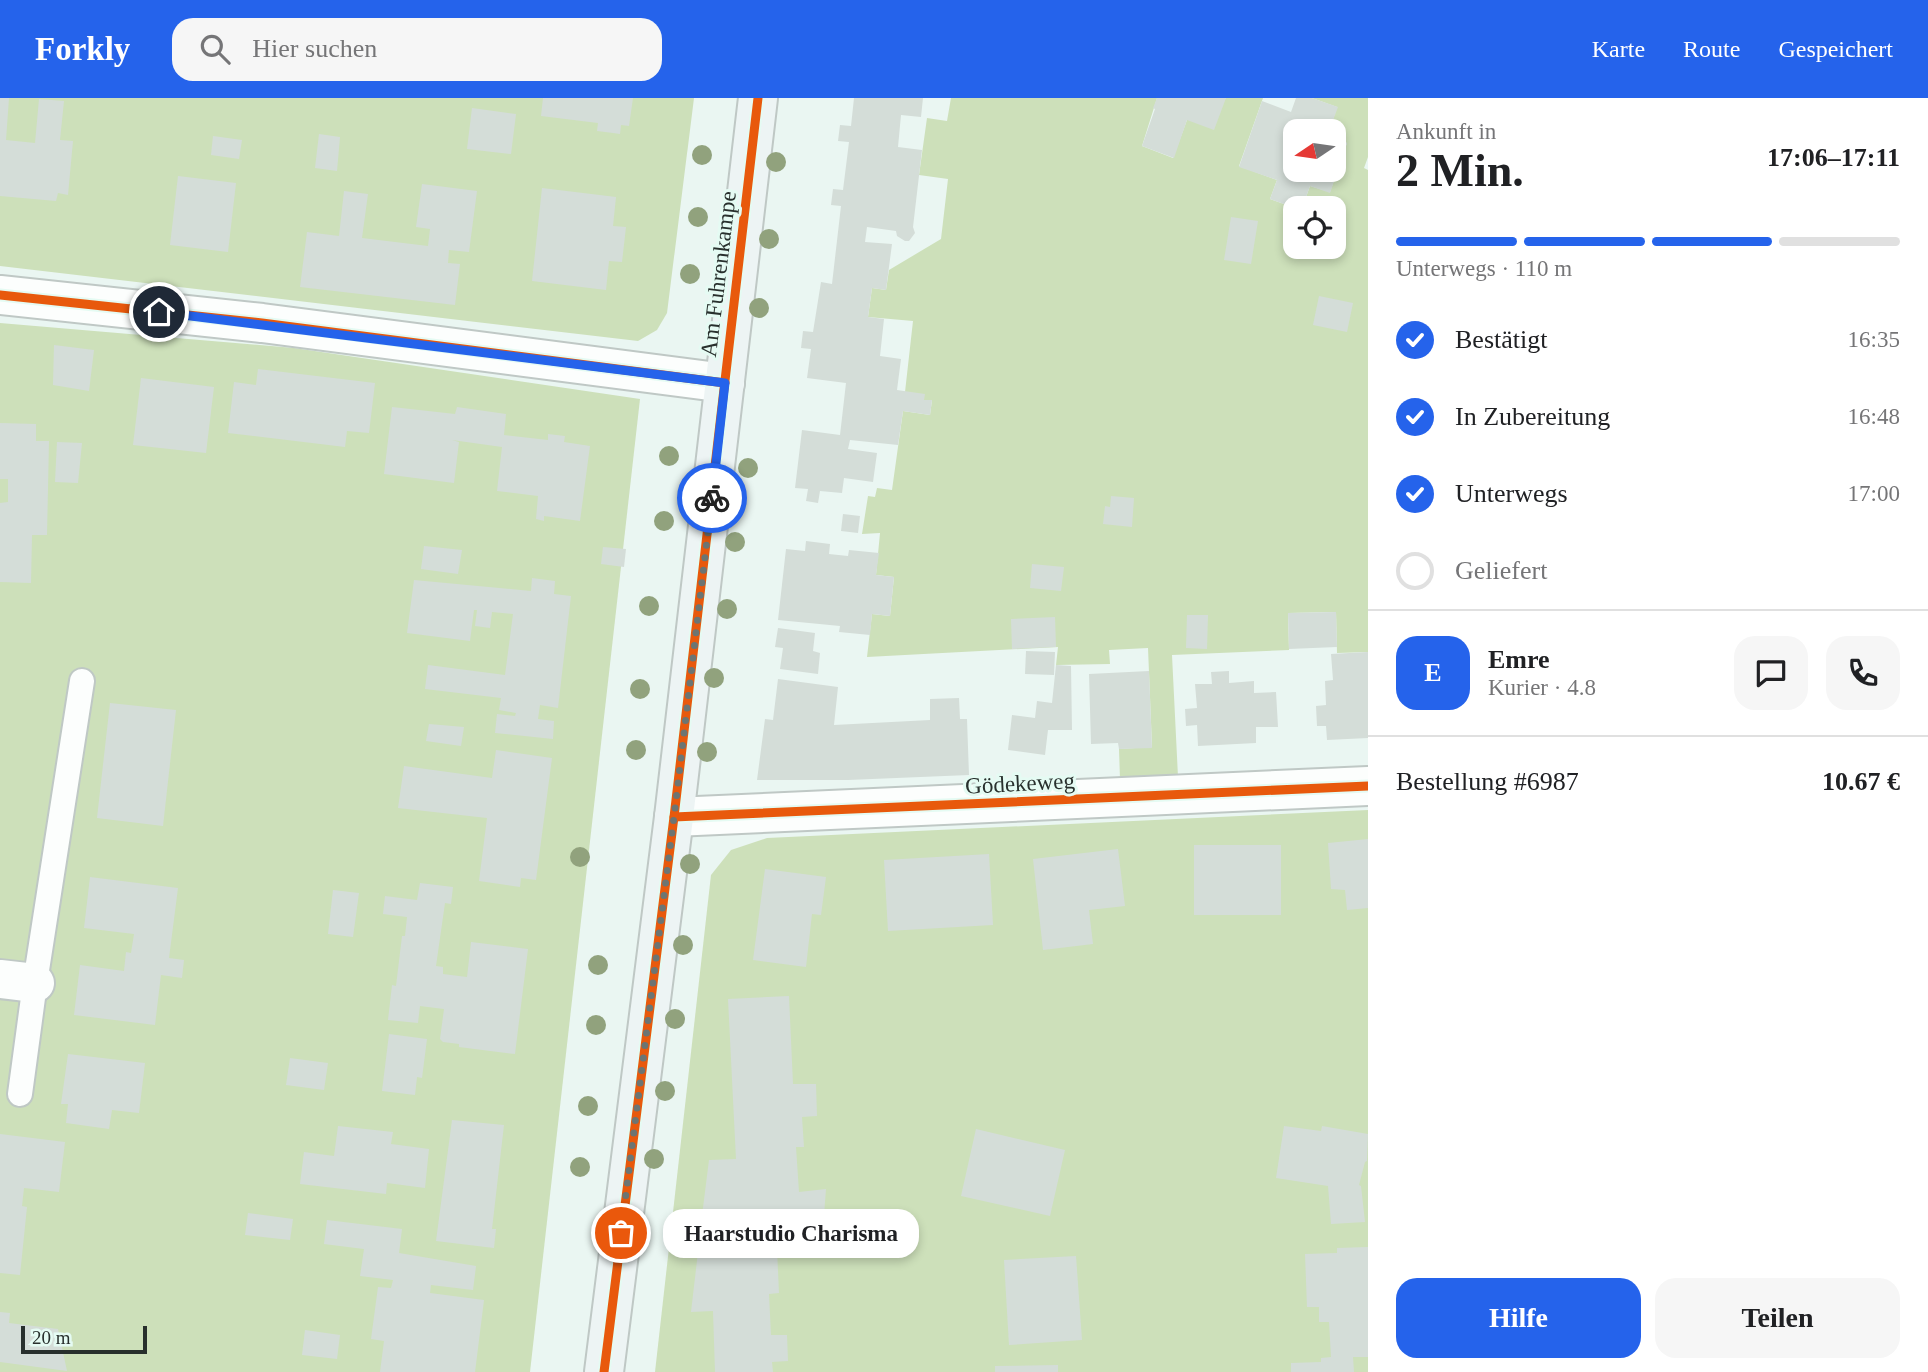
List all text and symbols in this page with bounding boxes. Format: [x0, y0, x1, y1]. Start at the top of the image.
search box [172, 18, 662, 81]
icon: search [196, 30, 234, 68]
text: Forkly [35, 31, 130, 67]
text: Hier suchen [252, 34, 377, 63]
text: Karte [1592, 36, 1645, 62]
text: Route [1683, 36, 1740, 62]
text: Gespeichert [1778, 36, 1893, 62]
north arrow [1283, 119, 1346, 182]
map controls [1283, 119, 1346, 259]
text: Ankunft in [1396, 119, 1496, 144]
text: 17:06–17:11 [1767, 143, 1900, 172]
text: 2 Min. [1396, 145, 1524, 196]
street label: Am Fuhrenkampe [696, 190, 741, 358]
button: locate [1283, 196, 1346, 259]
text: Unterwegs · 110 m [1396, 256, 1572, 281]
pin [129, 282, 189, 342]
icon: home [140, 293, 178, 331]
icon: check [1396, 321, 1434, 359]
text: Bestätigt [1455, 325, 1547, 354]
text: 16:35 [1848, 327, 1900, 352]
icon: check [1396, 398, 1434, 436]
text: In Zubereitung [1455, 402, 1610, 431]
text: 16:48 [1848, 404, 1900, 429]
courier [677, 463, 747, 533]
icon: check [1396, 475, 1434, 513]
icon: bike [693, 479, 731, 517]
text: Unterwegs [1455, 479, 1568, 508]
text: 17:00 [1848, 481, 1900, 506]
text: Geliefert [1455, 556, 1547, 585]
button: chat [1734, 636, 1808, 710]
button: phone [1826, 636, 1900, 710]
text: Emre [1488, 645, 1550, 674]
text: E [1424, 658, 1442, 687]
text: Kurier · 4.8 [1488, 675, 1596, 700]
text: Bestellung #6987 [1396, 767, 1579, 796]
text: 10.67 € [1822, 767, 1900, 796]
street label: Gödekeweg [965, 768, 1076, 799]
pin [591, 1203, 651, 1263]
callout: Haarstudio Charisma [663, 1208, 918, 1258]
icon: bag [602, 1214, 640, 1252]
text: Haarstudio Charisma [684, 1221, 898, 1246]
button: Hilfe [1396, 1278, 1641, 1358]
button: Teilen [1655, 1278, 1900, 1358]
scale bar [21, 1323, 147, 1355]
text: 20 m [32, 1327, 71, 1348]

